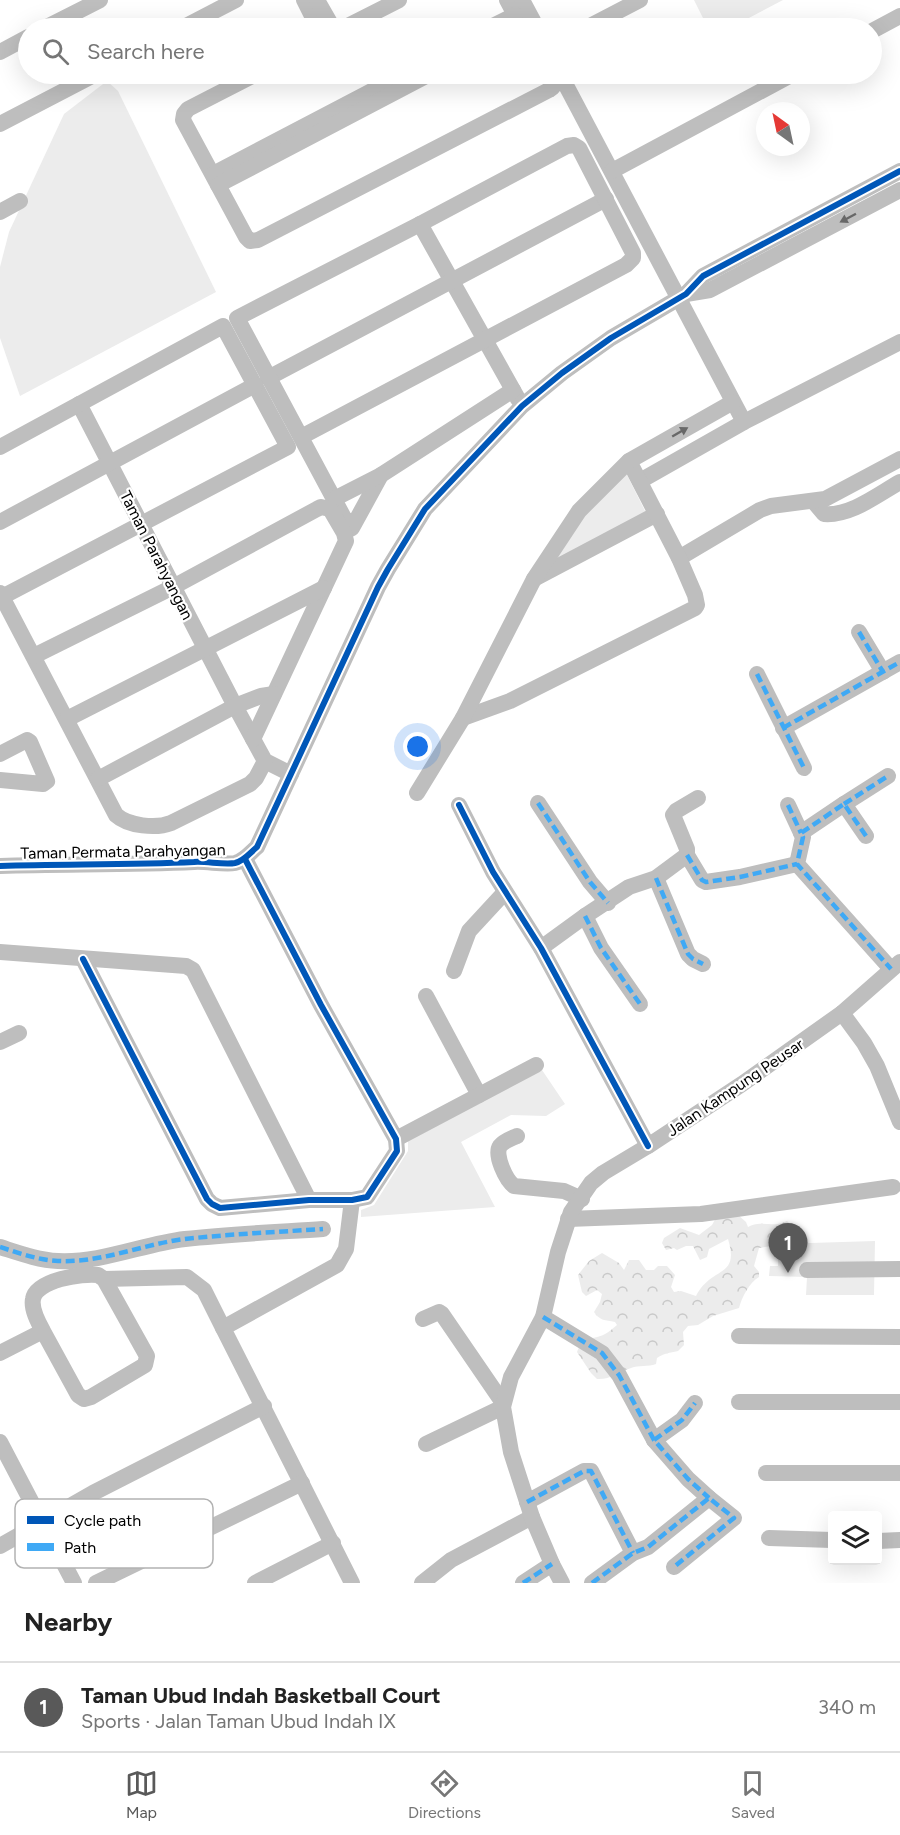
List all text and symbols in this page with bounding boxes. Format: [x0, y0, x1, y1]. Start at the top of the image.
search box [18, 18, 882, 84]
icon: search [39, 35, 72, 68]
text: Search here [87, 38, 205, 65]
north arrow [756, 102, 810, 156]
one-way arrow [840, 213, 857, 223]
one-way arrow [672, 427, 689, 437]
street label: Taman Parahyangan [116, 488, 197, 623]
your location [403, 732, 432, 761]
street label: Taman Permata Parahyangan [20, 840, 226, 863]
street label: Jalan Kampung Peusar [663, 1034, 808, 1140]
pin: 1 [768, 1224, 808, 1273]
legend [15, 1499, 213, 1568]
text: Cycle path [64, 1511, 141, 1530]
map controls [828, 1511, 882, 1565]
button: layers [828, 1511, 882, 1565]
text: Path [64, 1538, 96, 1557]
text: Nearby [24, 1606, 112, 1638]
text: Taman Ubud Indah Basketball Court [81, 1682, 441, 1709]
text: 1 [39, 1695, 48, 1719]
text: 340 m [818, 1695, 876, 1719]
text: Sports · Jalan Taman Ubud Indah IX [81, 1709, 396, 1733]
tab: Map [125, 1767, 158, 1822]
tab: Directions [408, 1767, 481, 1822]
tab: Saved [731, 1767, 775, 1822]

